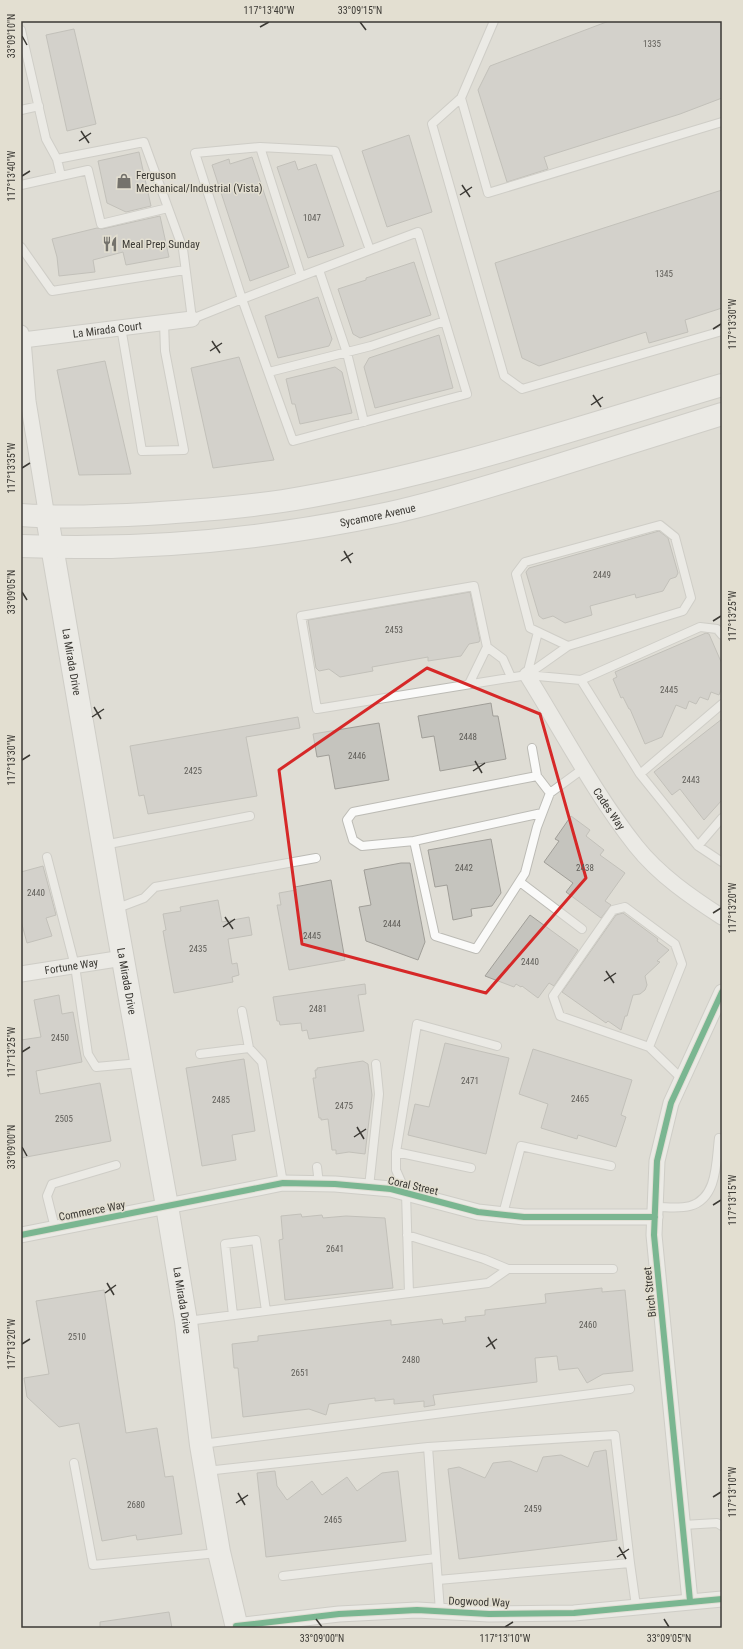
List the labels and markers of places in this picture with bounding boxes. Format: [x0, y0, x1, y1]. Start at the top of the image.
place label: Ferguson Mechanical/Industrial (Vista) [136, 169, 263, 195]
shop icon: Ferguson Mechanical/Industrial (Vista) [115, 172, 133, 190]
restaurant icon: Meal Prep Sunday [101, 235, 119, 253]
place label: Meal Prep Sunday [122, 238, 200, 251]

